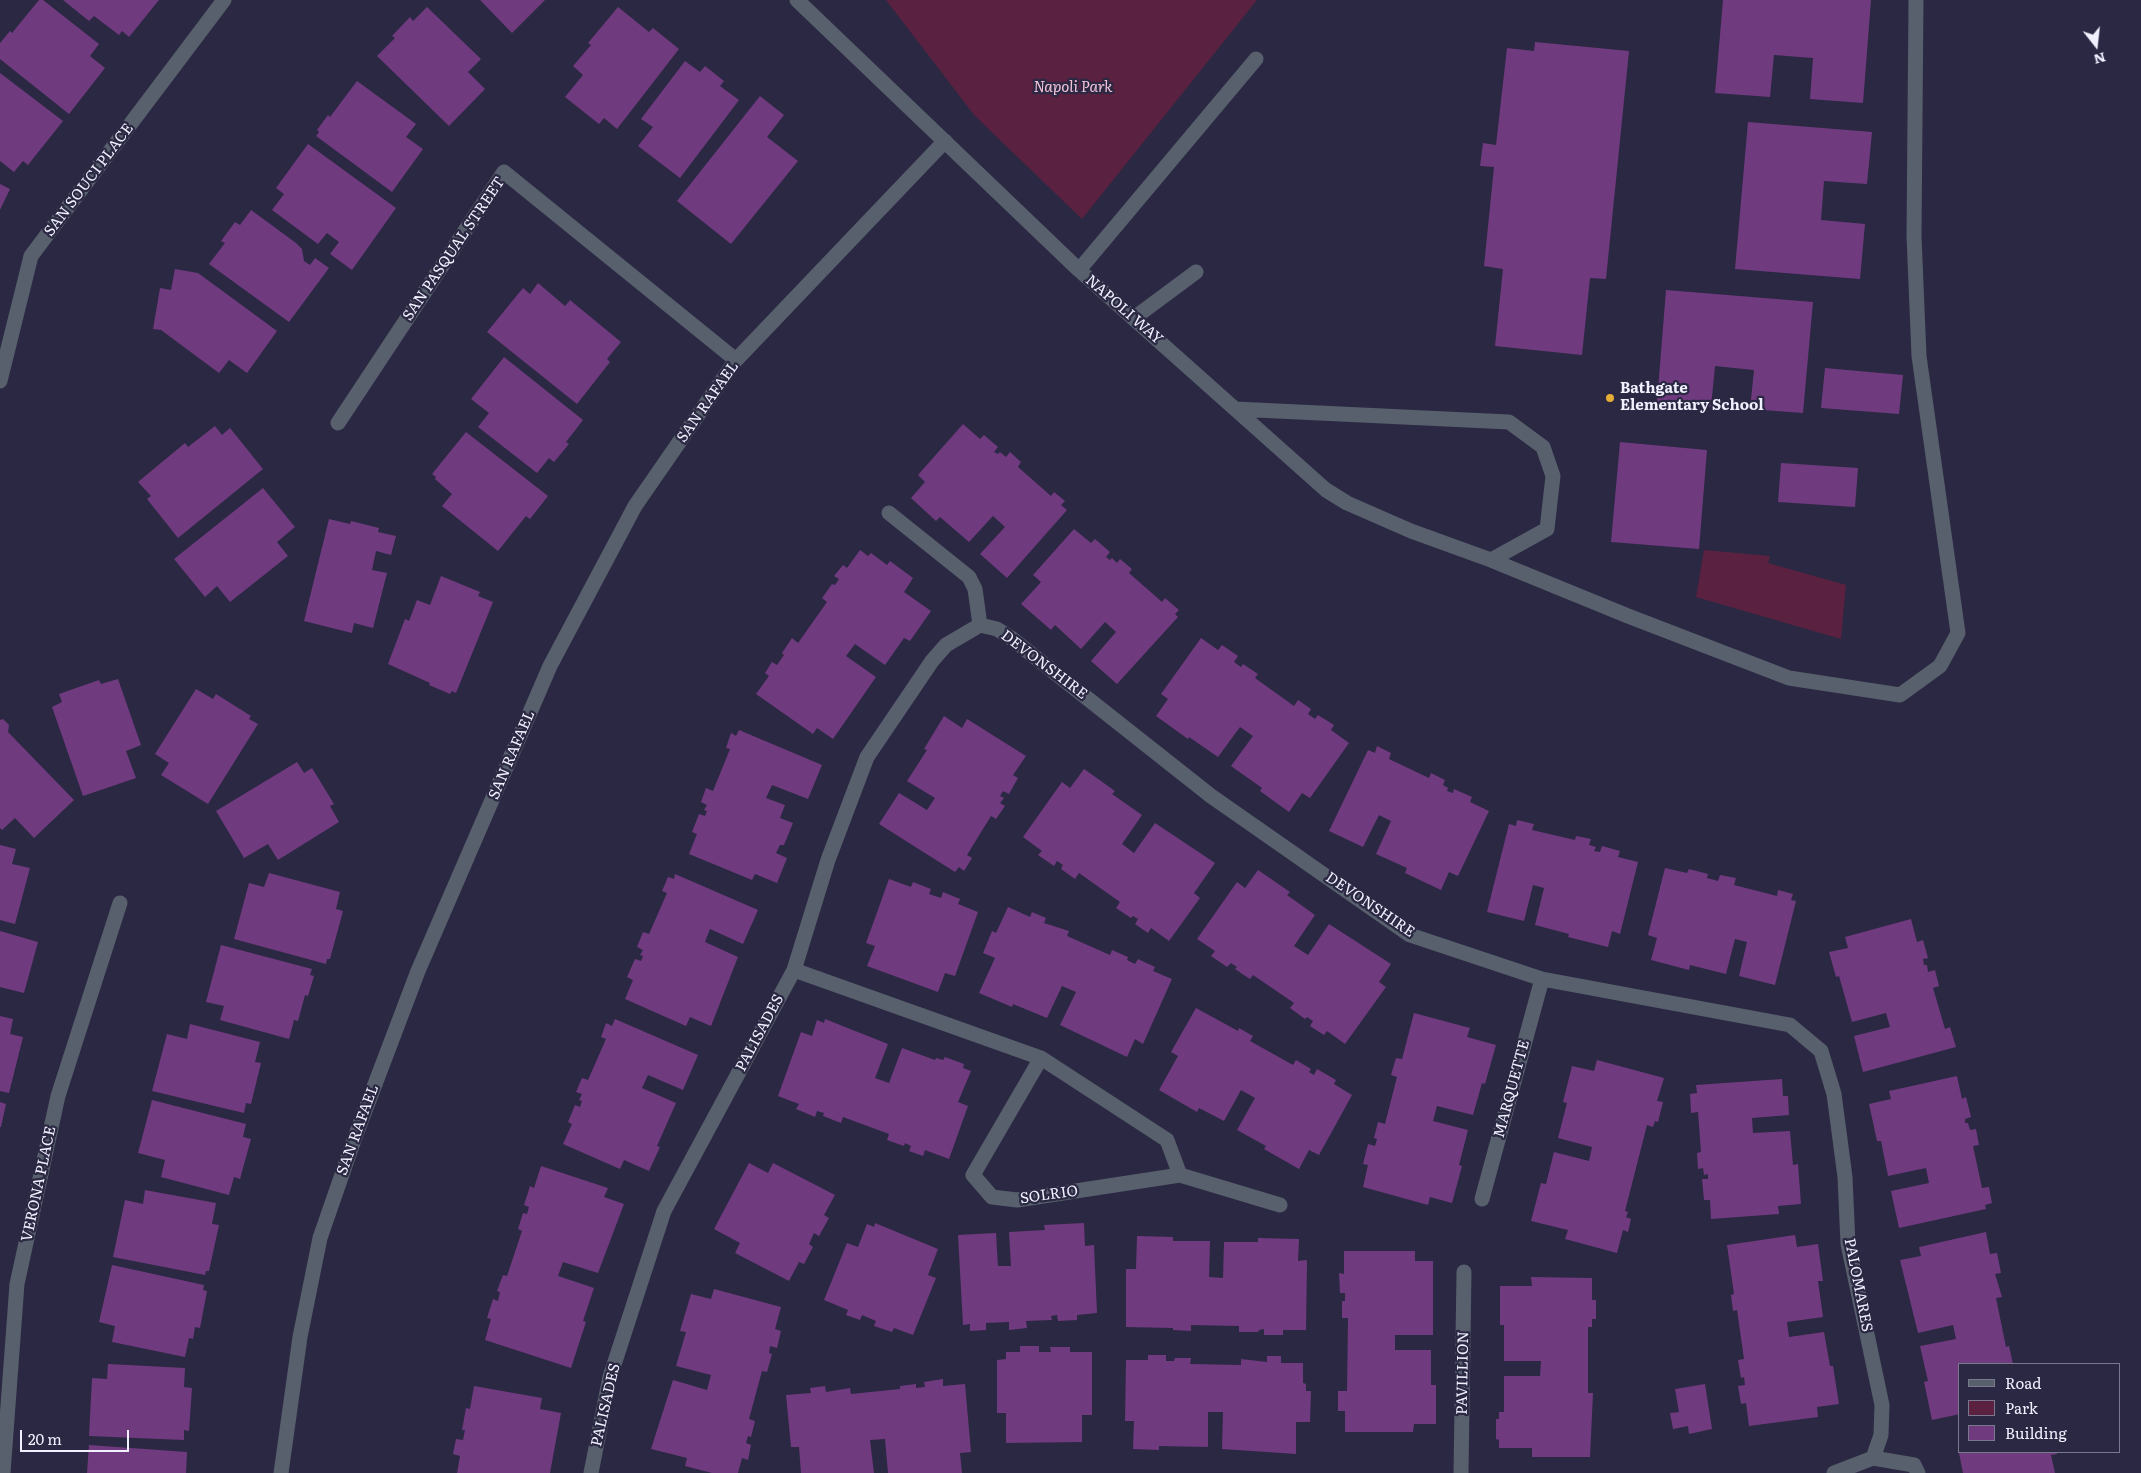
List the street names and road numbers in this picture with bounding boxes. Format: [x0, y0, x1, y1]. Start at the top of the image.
street label: SAN SOUCI PLACE [41, 120, 137, 240]
street label: SAN PASQUAL STREET [399, 174, 509, 324]
street label: NAPOLI WAY [1082, 271, 1166, 349]
street label: SAN RAFAEL [673, 358, 743, 446]
street label: DEVONSHIRE [997, 627, 1091, 703]
street label: SAN RAFAEL [485, 708, 539, 802]
street label: DEVONSHIRE [1322, 869, 1418, 941]
street label: PALISADES [732, 991, 788, 1075]
street label: MARQUETTE [1490, 1038, 1534, 1140]
street label: SAN RAFAEL [333, 1082, 383, 1178]
street label: VERONA PLACE [18, 1125, 60, 1243]
street label: SOLRIO [1019, 1182, 1079, 1208]
street label: PALOMARES [1840, 1237, 1876, 1333]
street label: PAVILLION [1453, 1331, 1473, 1415]
street label: PALISADES [588, 1362, 624, 1448]

